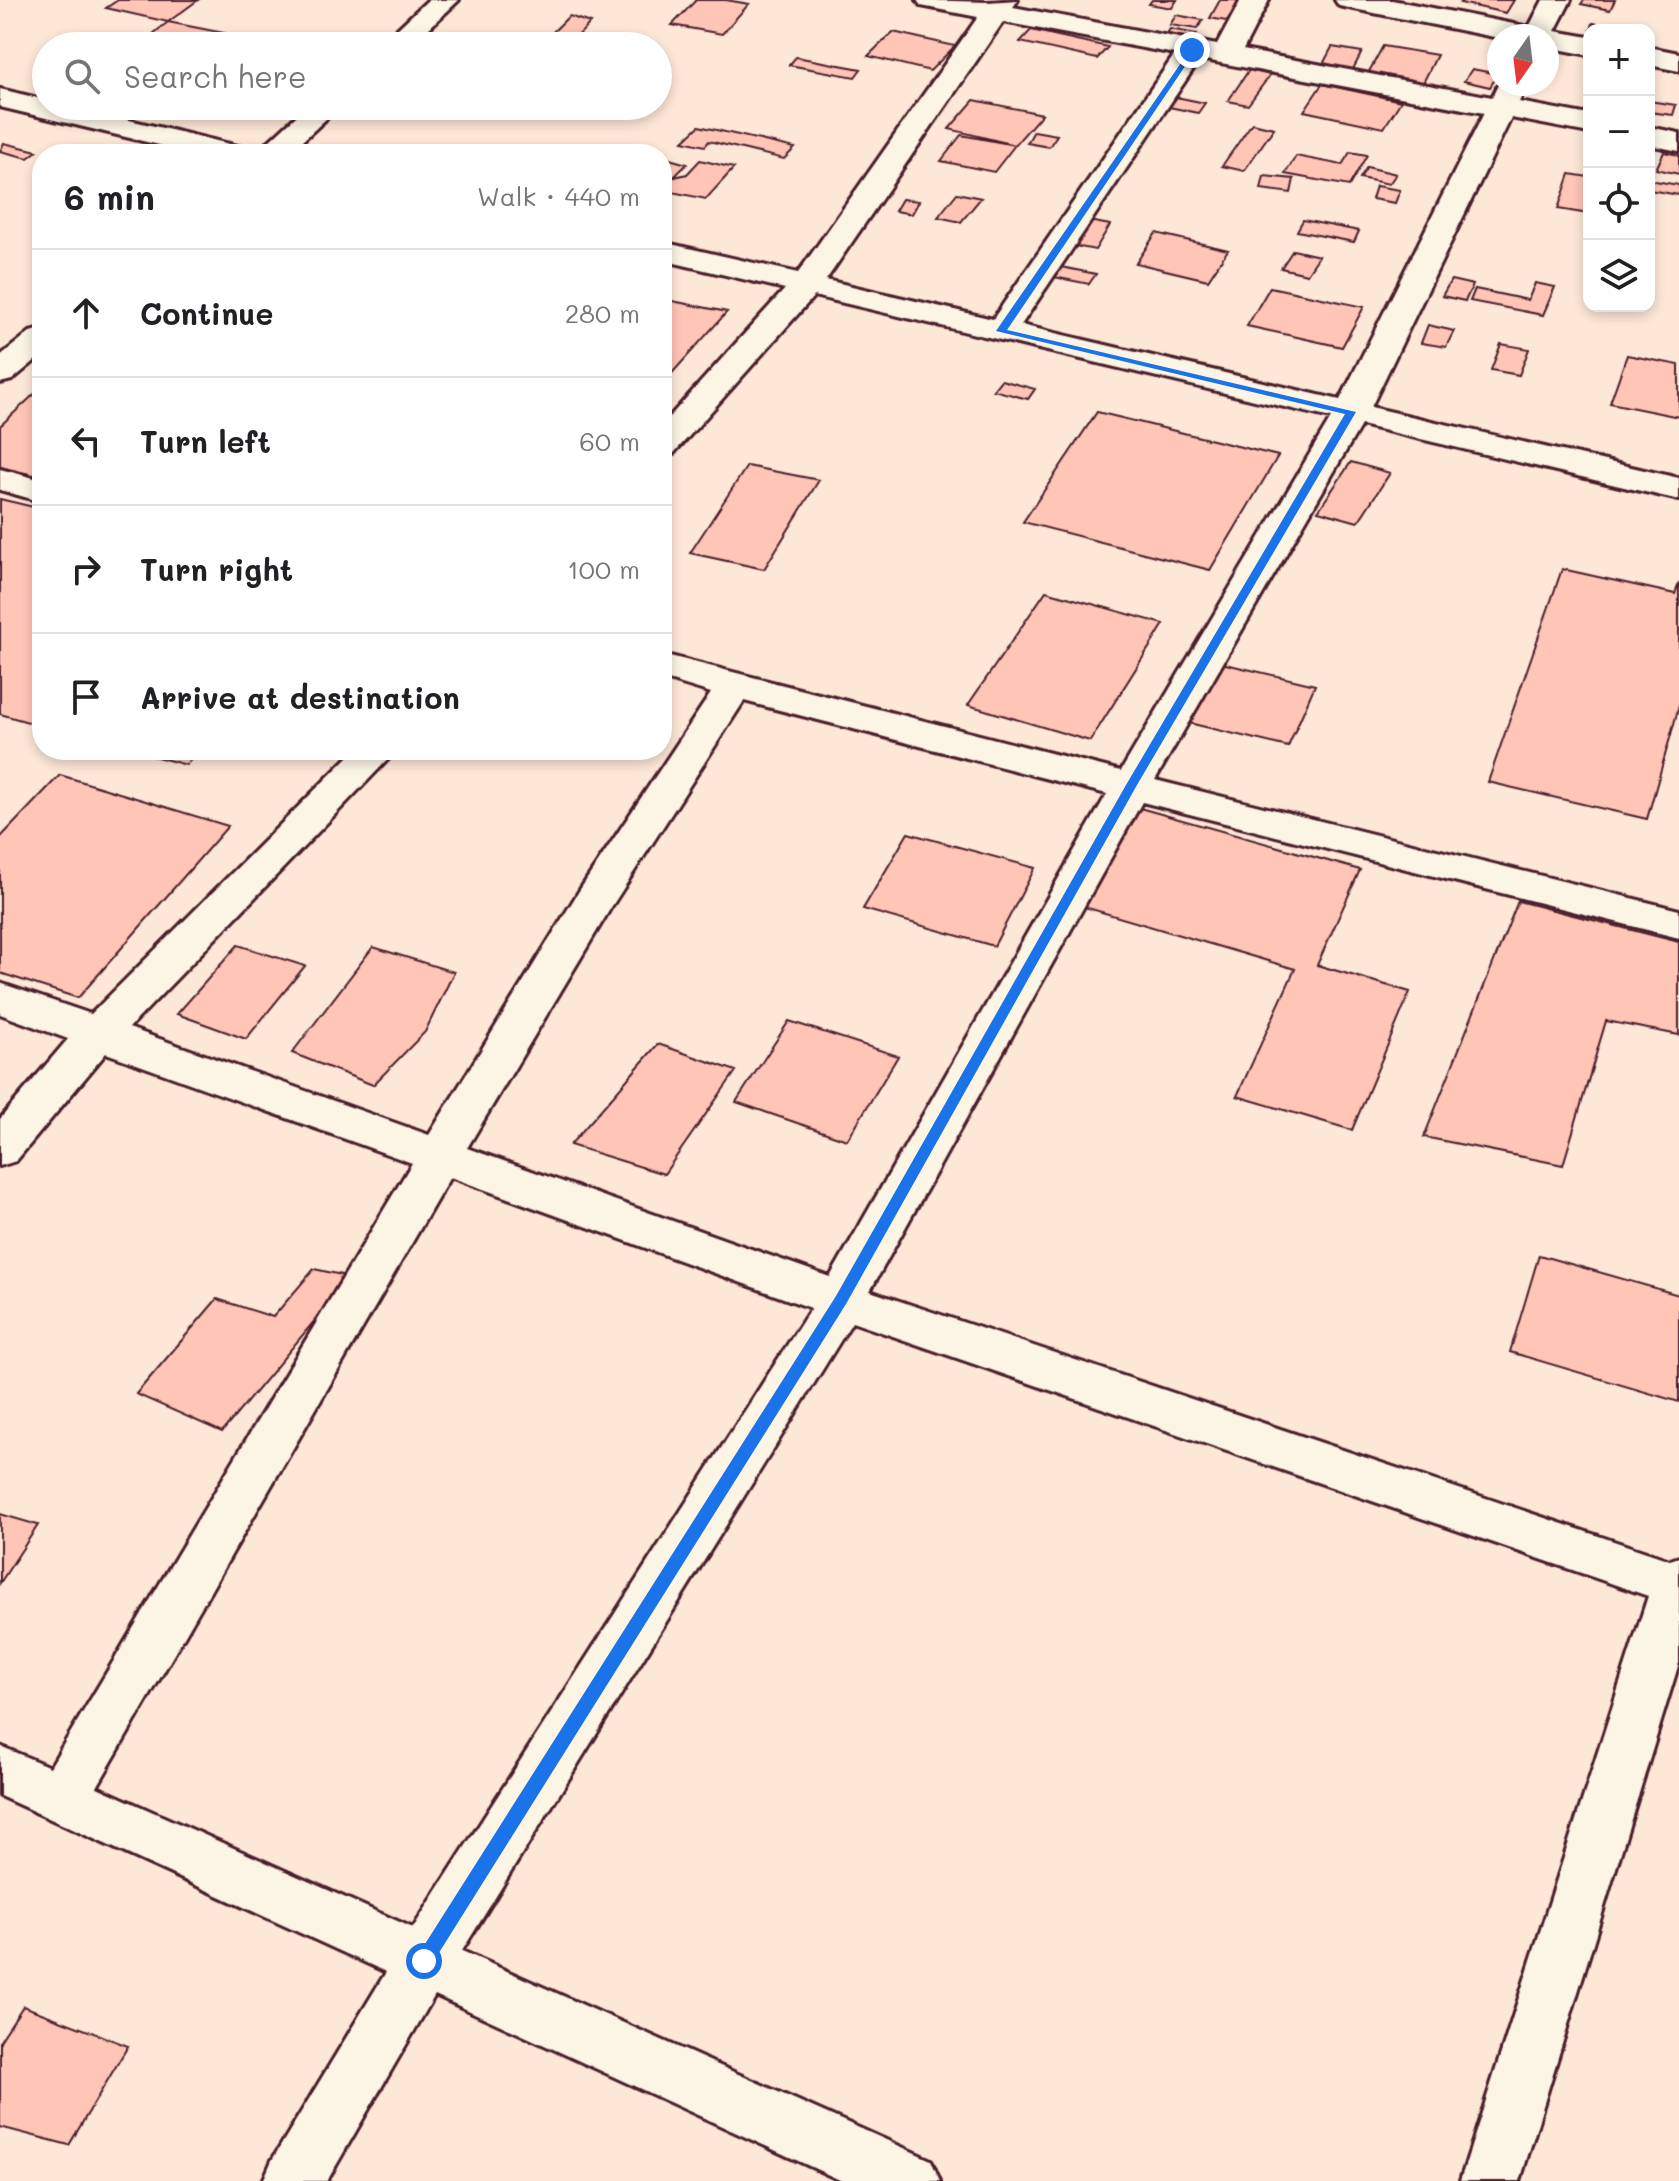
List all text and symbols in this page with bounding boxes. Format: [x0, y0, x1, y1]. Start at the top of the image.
north arrow [1487, 24, 1559, 96]
map controls [1583, 24, 1655, 312]
button: + [1583, 24, 1655, 96]
search box [32, 32, 672, 120]
route end [1174, 32, 1210, 68]
icon: search [60, 54, 104, 98]
text: Search here [124, 56, 307, 96]
button: − [1583, 96, 1655, 168]
button: locate [1583, 168, 1655, 240]
text: 6 min [64, 174, 155, 219]
text: Walk · 440 m [477, 179, 640, 213]
button: layers [1583, 240, 1655, 312]
icon: ahead [64, 291, 108, 335]
text: Continue [140, 293, 273, 333]
text: 280 m [565, 296, 640, 330]
icon: left [64, 419, 108, 463]
text: Turn left [140, 421, 271, 461]
text: 60 m [579, 424, 640, 458]
icon: right [64, 547, 108, 591]
text: Turn right [140, 549, 293, 589]
text: 100 m [567, 552, 640, 586]
icon: arrive [64, 675, 108, 719]
text: Arrive at destination [140, 677, 460, 717]
route start [406, 1943, 442, 1979]

